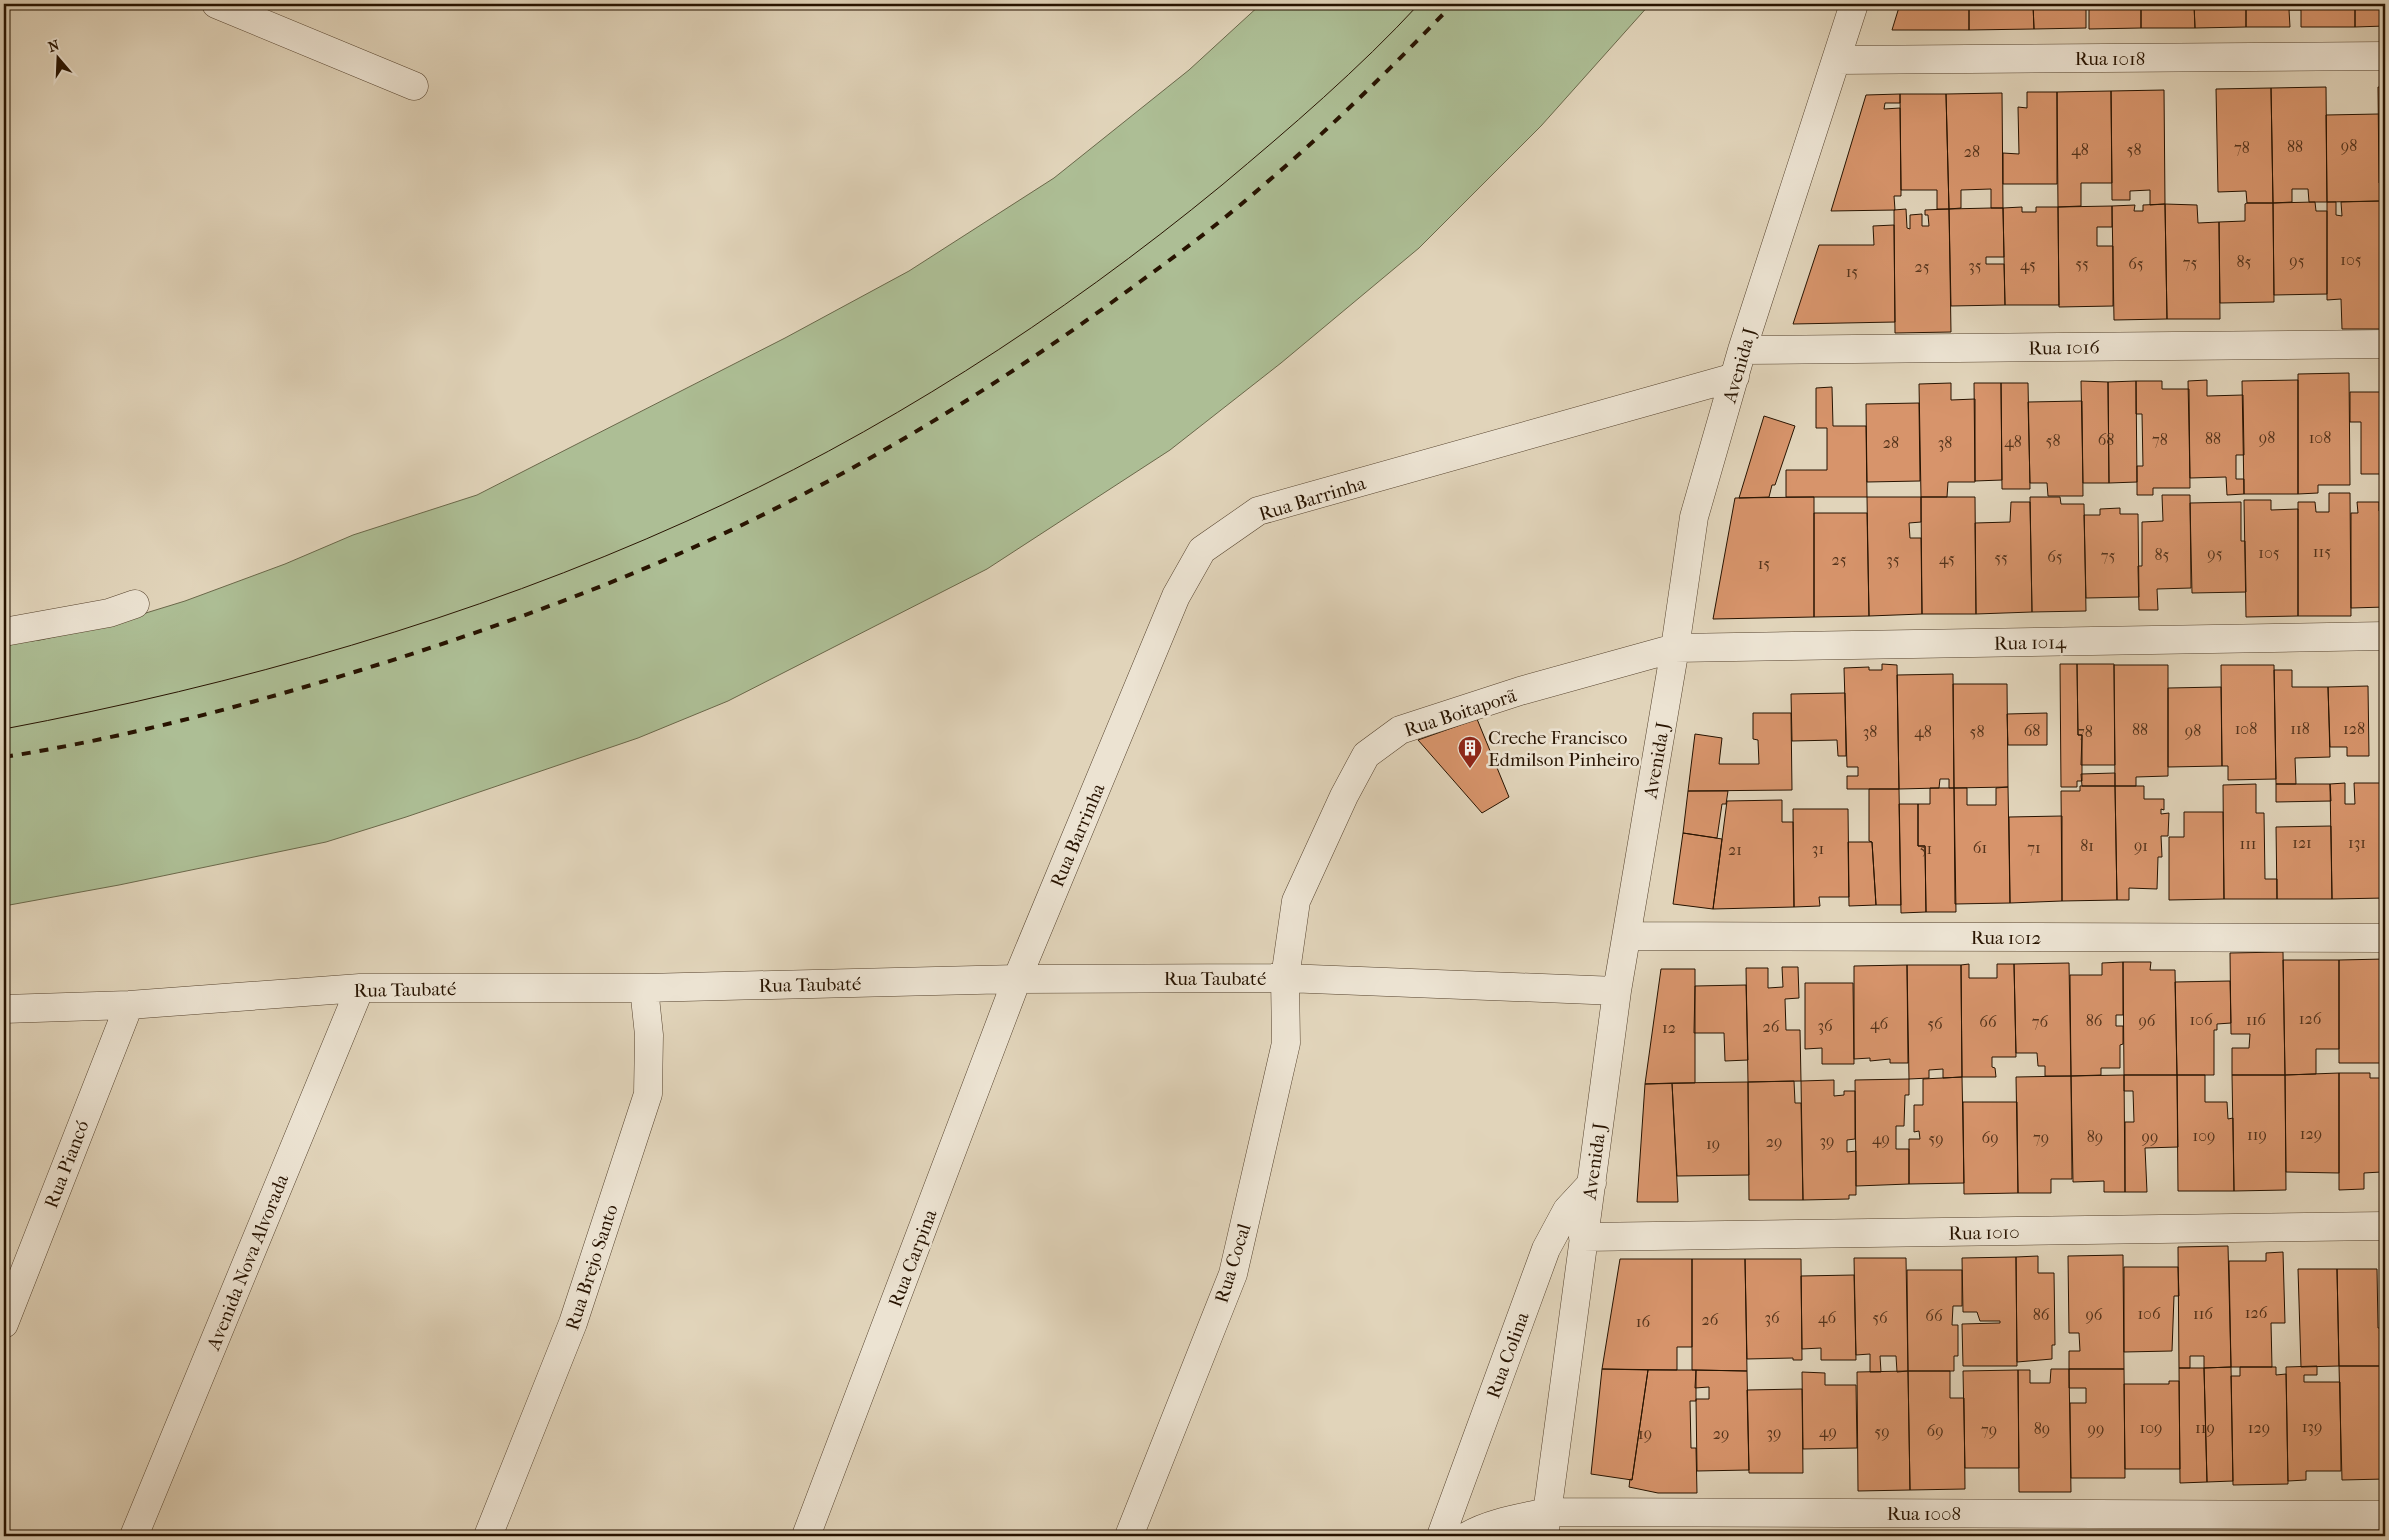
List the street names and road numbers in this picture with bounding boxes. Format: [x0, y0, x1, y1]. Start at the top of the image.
street label: Rua 1018 [2075, 48, 2145, 70]
street label: Avenida J [1718, 325, 1761, 406]
street label: Rua 1016 [2028, 336, 2100, 360]
street label: Rua Barrinha [1256, 472, 1369, 526]
street label: Rua 1014 [1994, 631, 2067, 655]
street label: Rua Boitaporã [1401, 684, 1519, 741]
street label: Avenida J [1639, 720, 1675, 801]
street label: Rua Barrinha [1046, 780, 1110, 891]
street label: Rua 1012 [1971, 927, 2042, 949]
street label: Rua Taubaté [1164, 968, 1266, 990]
street label: Rua Taubaté [759, 973, 861, 997]
street label: Rua Taubaté [354, 978, 456, 1002]
street label: Rua Piancó [40, 1117, 94, 1211]
street label: Avenida J [1579, 1121, 1611, 1202]
street label: Avenida Nova Alvorada [202, 1171, 293, 1354]
street label: Rua Brejo Santo [561, 1201, 623, 1333]
street label: Rua Carpina [884, 1206, 942, 1310]
street label: Rua Cocal [1210, 1221, 1255, 1306]
street label: Rua 1010 [1948, 1221, 2020, 1245]
street label: Rua Colina [1482, 1309, 1534, 1401]
street label: Rua 1008 [1887, 1503, 1961, 1525]

